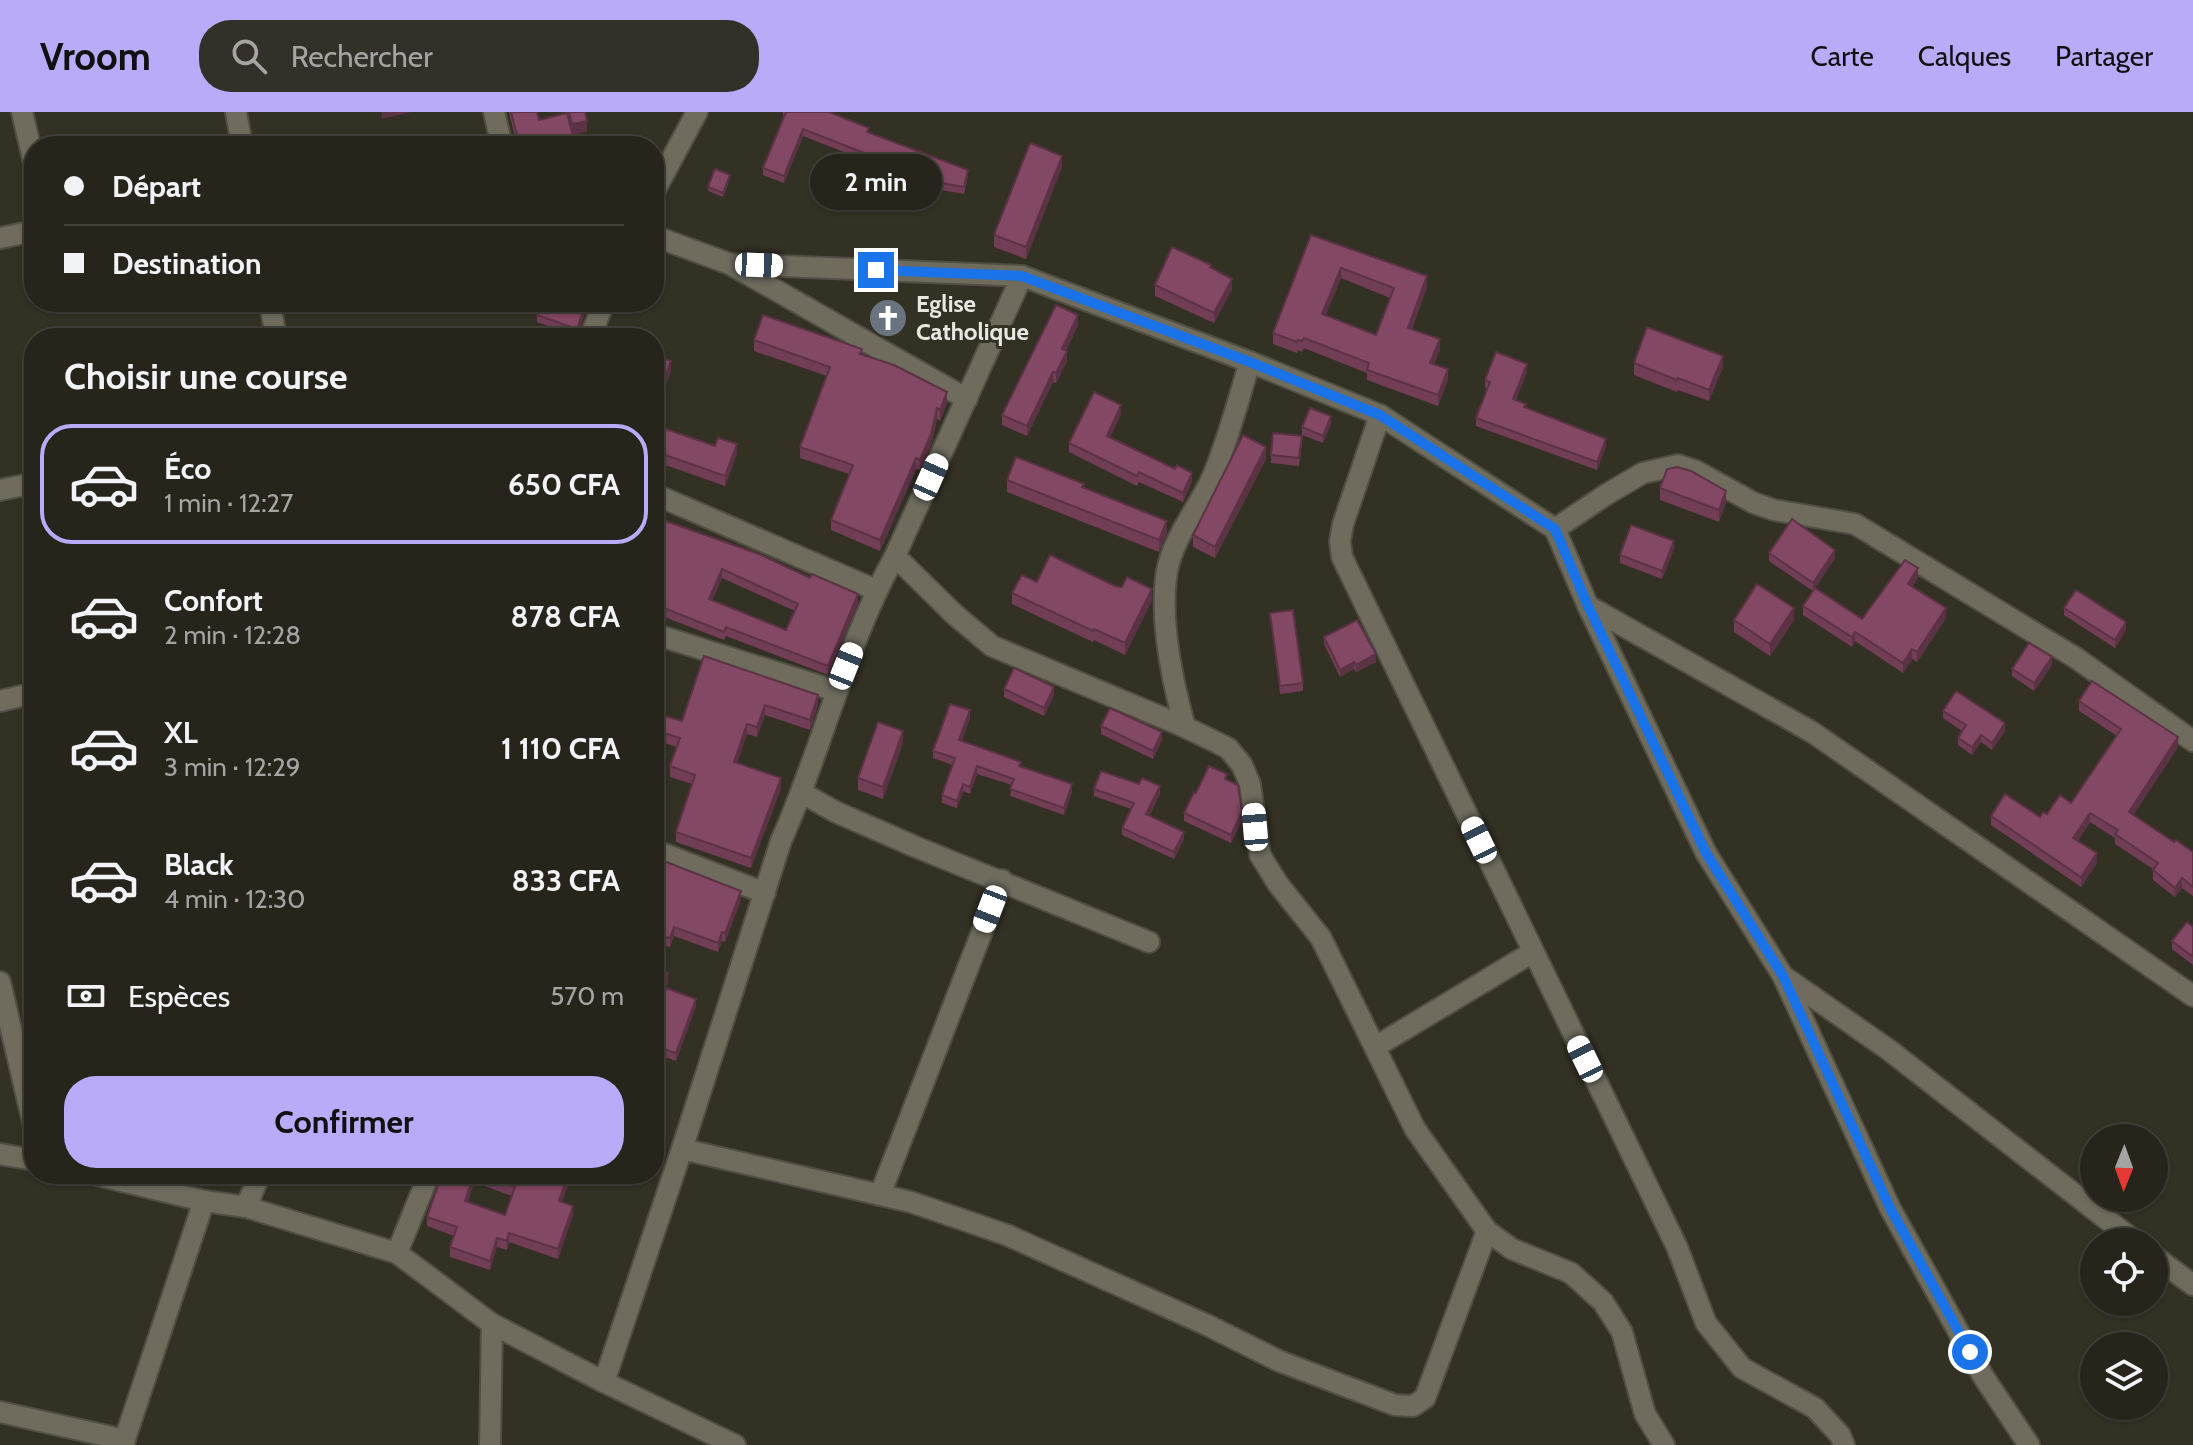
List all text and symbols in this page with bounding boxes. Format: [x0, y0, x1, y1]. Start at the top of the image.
search box [199, 20, 759, 92]
text: Vroom [40, 33, 151, 80]
icon: search [227, 34, 271, 78]
text: Rechercher [291, 38, 433, 75]
text: Carte [1811, 39, 1874, 73]
text: Calques [1918, 39, 2011, 73]
text: Partager [2055, 39, 2153, 73]
callout: 2 min [810, 154, 942, 210]
text: 2 min [845, 166, 907, 198]
text: Départ [112, 168, 201, 205]
text: Destination [112, 245, 262, 282]
car [735, 252, 783, 278]
route end [858, 252, 894, 288]
place label: Eglise Catholique [916, 289, 1029, 346]
church icon: Eglise Catholique [867, 297, 909, 339]
text: Choisir une course [64, 354, 347, 398]
icon: car [68, 448, 140, 520]
text: Éco [164, 450, 211, 487]
car [910, 450, 952, 504]
text: 650 CFA [508, 466, 620, 503]
text: 1 min · 12:27 [164, 487, 293, 519]
icon: car [68, 580, 140, 652]
text: Confort [164, 582, 263, 619]
text: 878 CFA [511, 598, 620, 635]
text: 2 min · 12:28 [164, 619, 301, 651]
car [826, 639, 866, 693]
icon: car [68, 712, 140, 784]
text: XL [164, 714, 198, 751]
text: 1 110 CFA [501, 730, 620, 767]
text: 3 min · 12:29 [164, 751, 301, 783]
car [1241, 802, 1269, 852]
car [1458, 813, 1500, 867]
icon: car [68, 844, 140, 916]
text: Black [164, 846, 234, 883]
text: 833 CFA [512, 862, 620, 899]
car [970, 882, 1010, 936]
text: 4 min · 12:30 [164, 883, 305, 915]
icon: cash [64, 974, 108, 1018]
text: Espèces [128, 978, 230, 1015]
text: 570 m [550, 980, 624, 1012]
car [1564, 1032, 1606, 1086]
button: Confirmer [64, 1076, 624, 1168]
north arrow [2080, 1124, 2168, 1212]
map controls [2080, 1124, 2168, 1420]
button: locate [2080, 1228, 2168, 1316]
button: layers [2080, 1332, 2168, 1420]
route start [1952, 1334, 1988, 1370]

